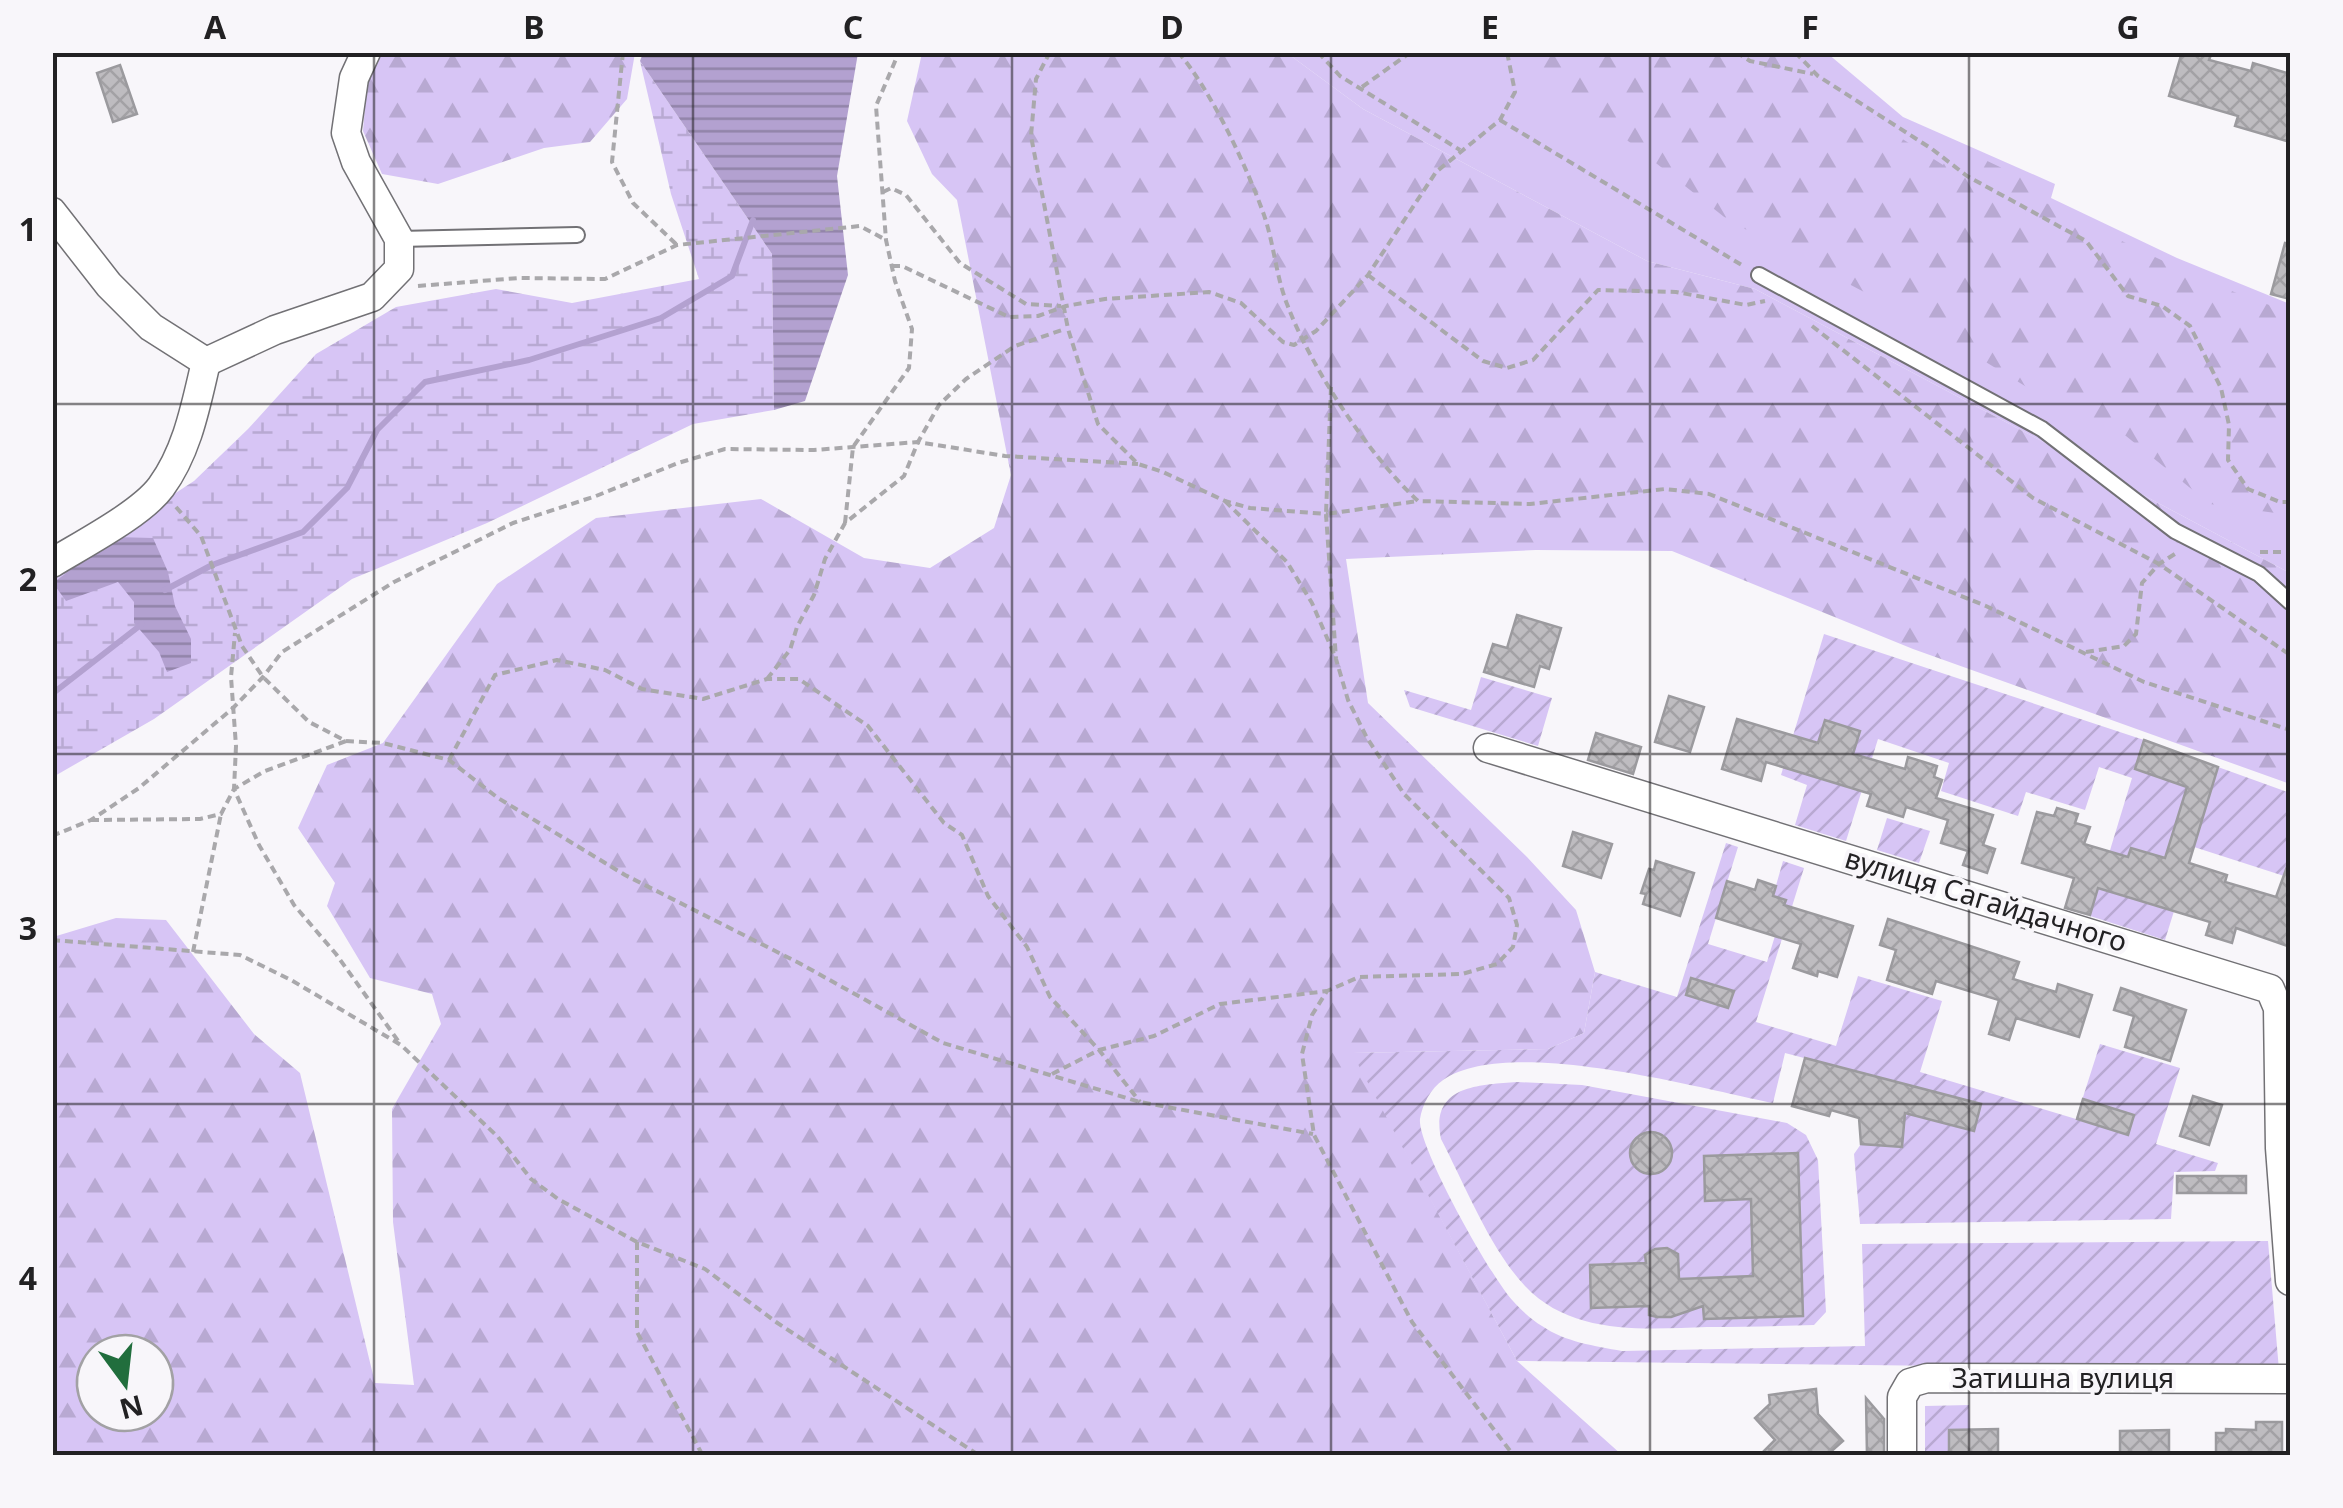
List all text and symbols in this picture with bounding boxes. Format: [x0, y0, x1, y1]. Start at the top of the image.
text: A [204, 5, 227, 48]
text: B [523, 5, 545, 48]
text: C [843, 5, 863, 48]
text: D [1160, 5, 1184, 48]
text: E [1481, 5, 1499, 48]
text: F [1801, 5, 1819, 48]
text: G [2116, 5, 2140, 48]
text: 1 [19, 207, 37, 250]
text: 2 [19, 557, 37, 600]
street label: вулиця Сагайдачного [1841, 838, 2132, 960]
text: 3 [19, 906, 37, 949]
text: 4 [19, 1256, 37, 1299]
north arrow [75, 1333, 175, 1433]
street label: Затишна вулиця [1952, 1358, 2174, 1396]
text: N [116, 1387, 148, 1429]

